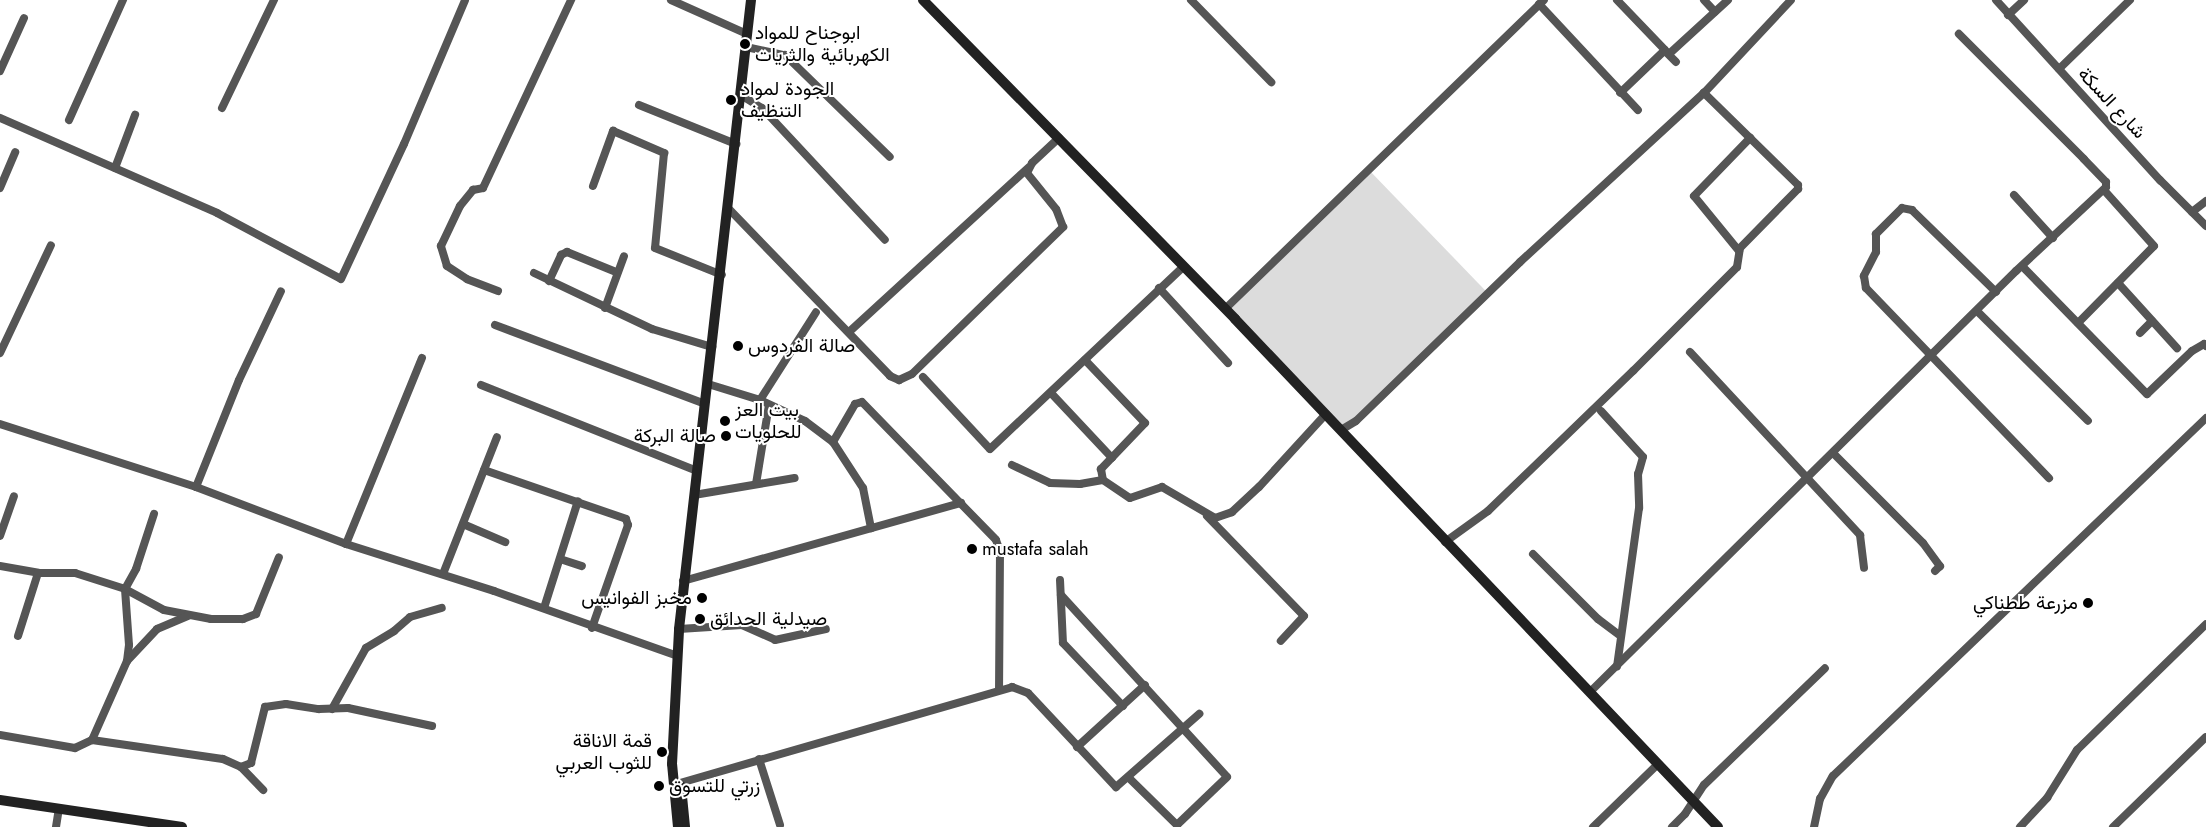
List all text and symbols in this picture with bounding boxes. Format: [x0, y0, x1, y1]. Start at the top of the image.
place label: ابوجناح للمواد الكهربائية والثريات [755, 22, 890, 66]
marker: ابوجناح للمواد الكهربائية والثريات [739, 38, 751, 50]
street label: شارع السكة [2073, 63, 2151, 143]
place label: الجودة لمواد التنظيف [741, 78, 834, 122]
marker: الجودة لمواد التنظيف [725, 94, 737, 106]
place label: صالة الفردوس [748, 335, 855, 357]
marker: صالة الفردوس [732, 340, 744, 352]
place label: بيت العز للحلويات [735, 399, 801, 443]
marker: بيت العز للحلويات [719, 415, 731, 427]
place label: صالة البركة [634, 425, 716, 447]
marker: صالة البركة [720, 430, 732, 442]
place label: mustafa salah [982, 538, 1089, 560]
marker: mustafa salah [966, 543, 978, 555]
place label: مخبز الفوانيس [581, 587, 692, 609]
marker: مخبز الفوانيس [696, 592, 708, 604]
place label: مزرعة ططناكي [1973, 592, 2078, 614]
marker: مزرعة ططناكي [2082, 597, 2094, 609]
place label: صيدلية الحدائق [710, 608, 827, 630]
marker: صيدلية الحدائق [694, 613, 706, 625]
place label: قمة الاناقة للثوب العربي [556, 730, 652, 774]
marker: قمة الاناقة للثوب العربي [656, 746, 668, 758]
place label: زرتي للتسوق [669, 775, 760, 797]
marker: زرتي للتسوق [653, 780, 665, 792]

